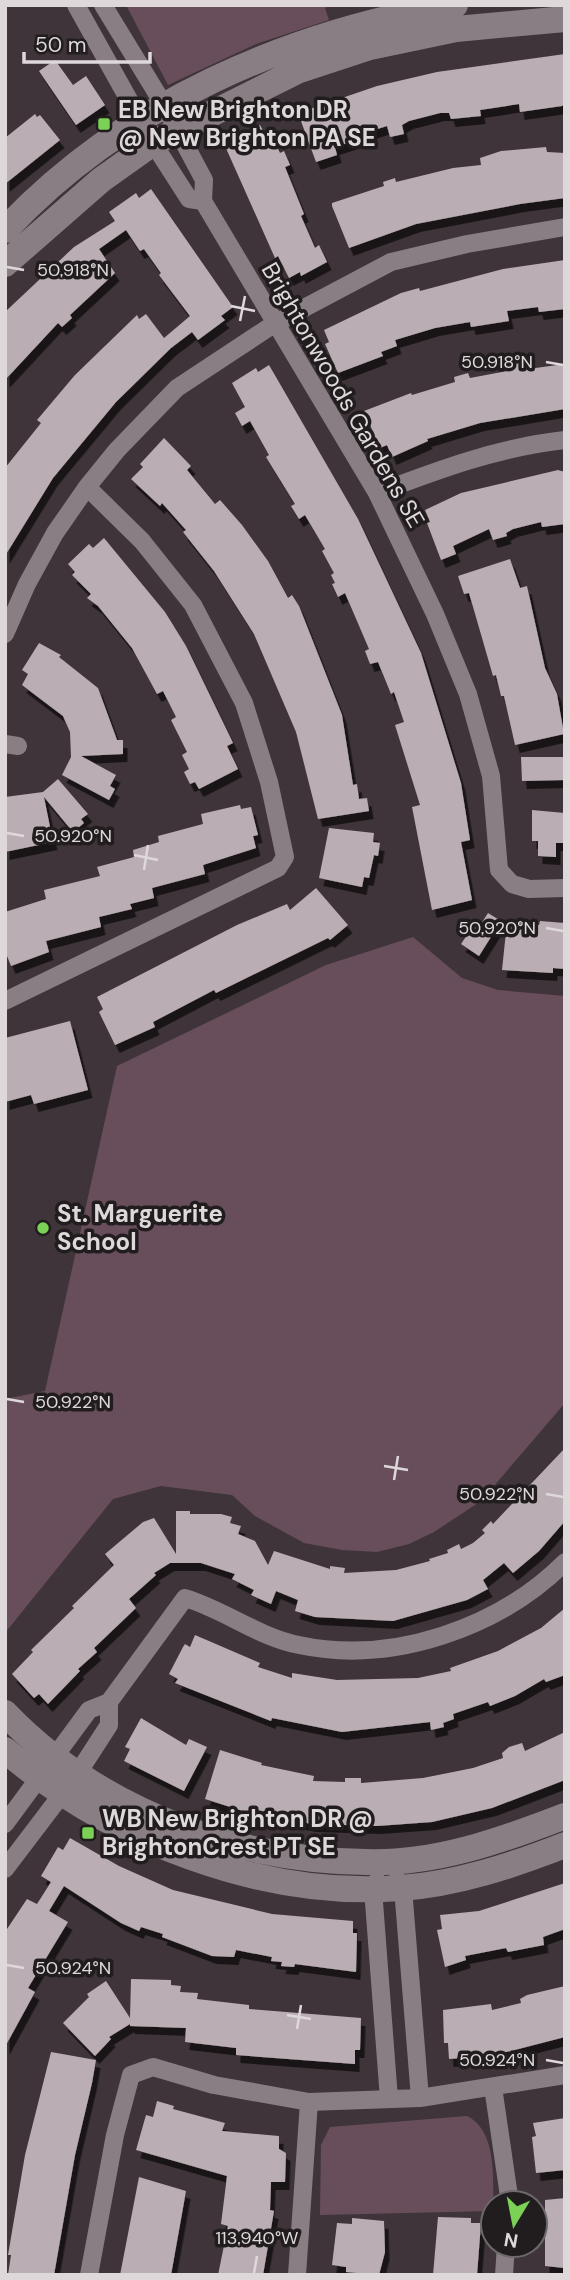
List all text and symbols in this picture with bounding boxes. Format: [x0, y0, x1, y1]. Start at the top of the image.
scale bar [24, 21, 150, 65]
text: 50 m [35, 31, 86, 59]
place label: EB New Brighton DR @ New Brighton PA SE [118, 94, 376, 153]
marker: EB New Brighton DR @ New Brighton PA SE [96, 116, 112, 132]
street label: Brightonwoods Gardens SE [255, 257, 432, 533]
text: 50.918°N [37, 258, 109, 282]
text: 50.918°N [461, 350, 533, 374]
text: 50.920°N [34, 824, 112, 848]
text: 50.920°N [458, 916, 536, 940]
place label: St. Marguerite School [57, 1198, 223, 1257]
marker: St. Marguerite School [35, 1220, 51, 1236]
text: 50.922°N [35, 1390, 111, 1414]
text: 50.922°N [459, 1482, 535, 1506]
place label: WB New Brighton DR @ BrightonCrest PT SE [102, 1803, 373, 1862]
marker: WB New Brighton DR @ BrightonCrest PT SE [80, 1825, 96, 1841]
text: 50.924°N [35, 1956, 111, 1980]
text: 50.924°N [459, 2048, 535, 2072]
north arrow [479, 2189, 549, 2259]
text: 113.940°W [215, 2226, 299, 2250]
text: N [502, 2227, 520, 2254]

